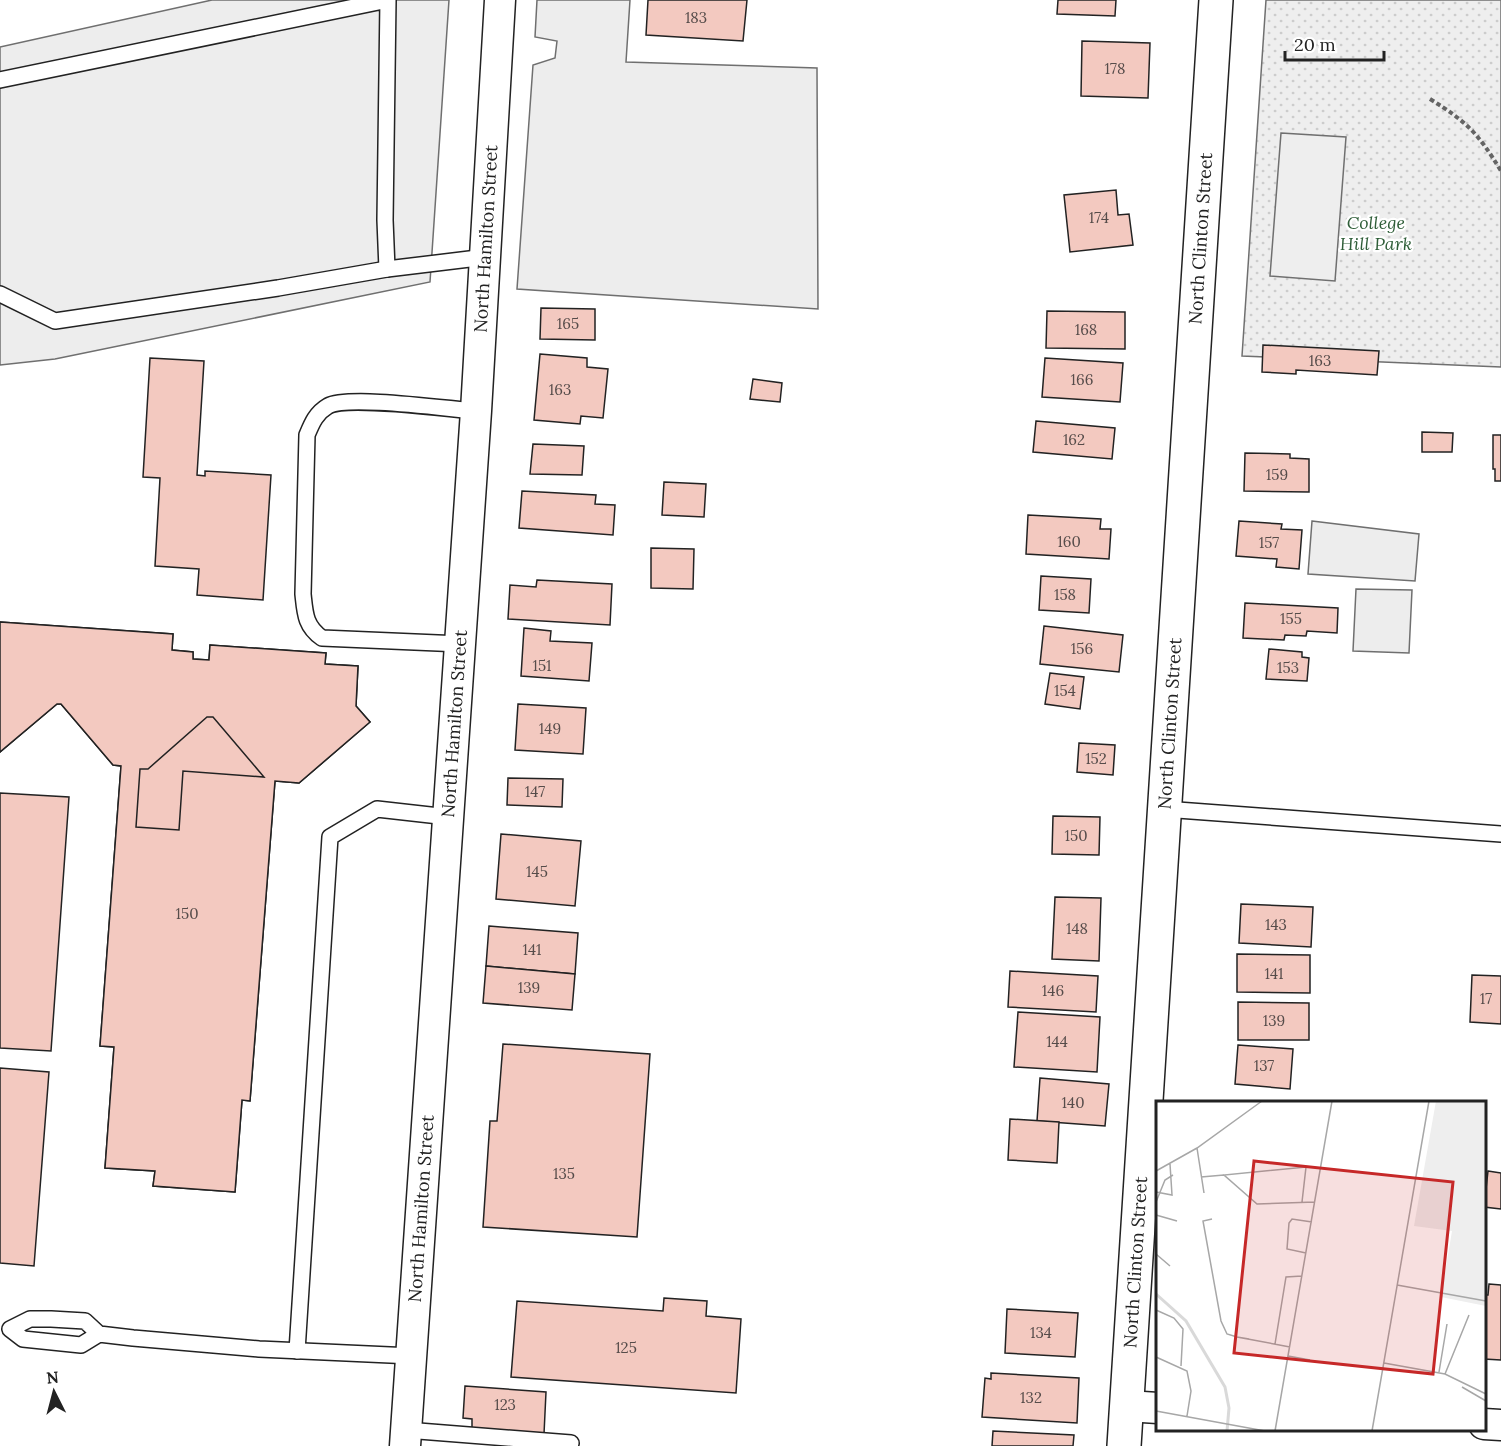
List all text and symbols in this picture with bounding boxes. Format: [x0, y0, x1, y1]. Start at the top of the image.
house number: 183 [685, 8, 707, 27]
scale bar [1285, 24, 1384, 62]
text: 20 m [1294, 33, 1336, 56]
house number: 178 [1105, 59, 1125, 78]
street label: North Hamilton Street [469, 144, 503, 333]
street label: North Clinton Street [1183, 152, 1217, 325]
house number: 174 [1089, 208, 1109, 227]
park label: College Hill Park [1340, 211, 1412, 255]
house number: 165 [557, 314, 579, 333]
house number: 168 [1075, 320, 1097, 339]
house number: 163 [1309, 351, 1331, 370]
house number: 166 [1071, 370, 1093, 389]
house number: 163 [549, 380, 571, 399]
house number: 162 [1063, 430, 1085, 449]
house number: 159 [1266, 465, 1288, 484]
house number: 160 [1057, 532, 1081, 551]
house number: 157 [1259, 533, 1279, 552]
house number: 158 [1054, 585, 1076, 604]
house number: 155 [1280, 609, 1302, 628]
street label: North Hamilton Street [436, 629, 472, 818]
street label: North Clinton Street [1153, 637, 1186, 810]
house number: 156 [1071, 639, 1093, 658]
house number: 151 [532, 656, 552, 675]
house number: 153 [1277, 658, 1299, 677]
house number: 154 [1054, 681, 1076, 700]
house number: 149 [539, 719, 561, 738]
house number: 152 [1085, 749, 1107, 768]
house number: 147 [525, 782, 545, 801]
house number: 150 [1065, 826, 1087, 845]
house number: 145 [526, 862, 548, 881]
house number: 150 [176, 904, 198, 923]
house number: 143 [1265, 915, 1287, 934]
house number: 148 [1066, 919, 1088, 938]
house number: 141 [522, 940, 542, 959]
house number: 141 [1264, 964, 1284, 983]
house number: 139 [518, 978, 540, 997]
house number: 146 [1042, 981, 1064, 1000]
house number: 17 [1480, 989, 1492, 1008]
house number: 139 [1263, 1011, 1285, 1030]
house number: 144 [1046, 1032, 1068, 1051]
house number: 137 [1254, 1056, 1274, 1075]
house number: 140 [1062, 1093, 1084, 1112]
inset map [1156, 1101, 1486, 1431]
street label: North Hamilton Street [403, 1114, 439, 1303]
house number: 135 [553, 1164, 575, 1183]
street label: North Clinton Street [1118, 1176, 1152, 1349]
house number: 134 [1030, 1323, 1052, 1342]
house number: 125 [615, 1338, 637, 1357]
north arrow [24, 1362, 84, 1422]
text: N [45, 1366, 60, 1388]
house number: 132 [1020, 1388, 1042, 1407]
house number: 123 [494, 1395, 516, 1414]

